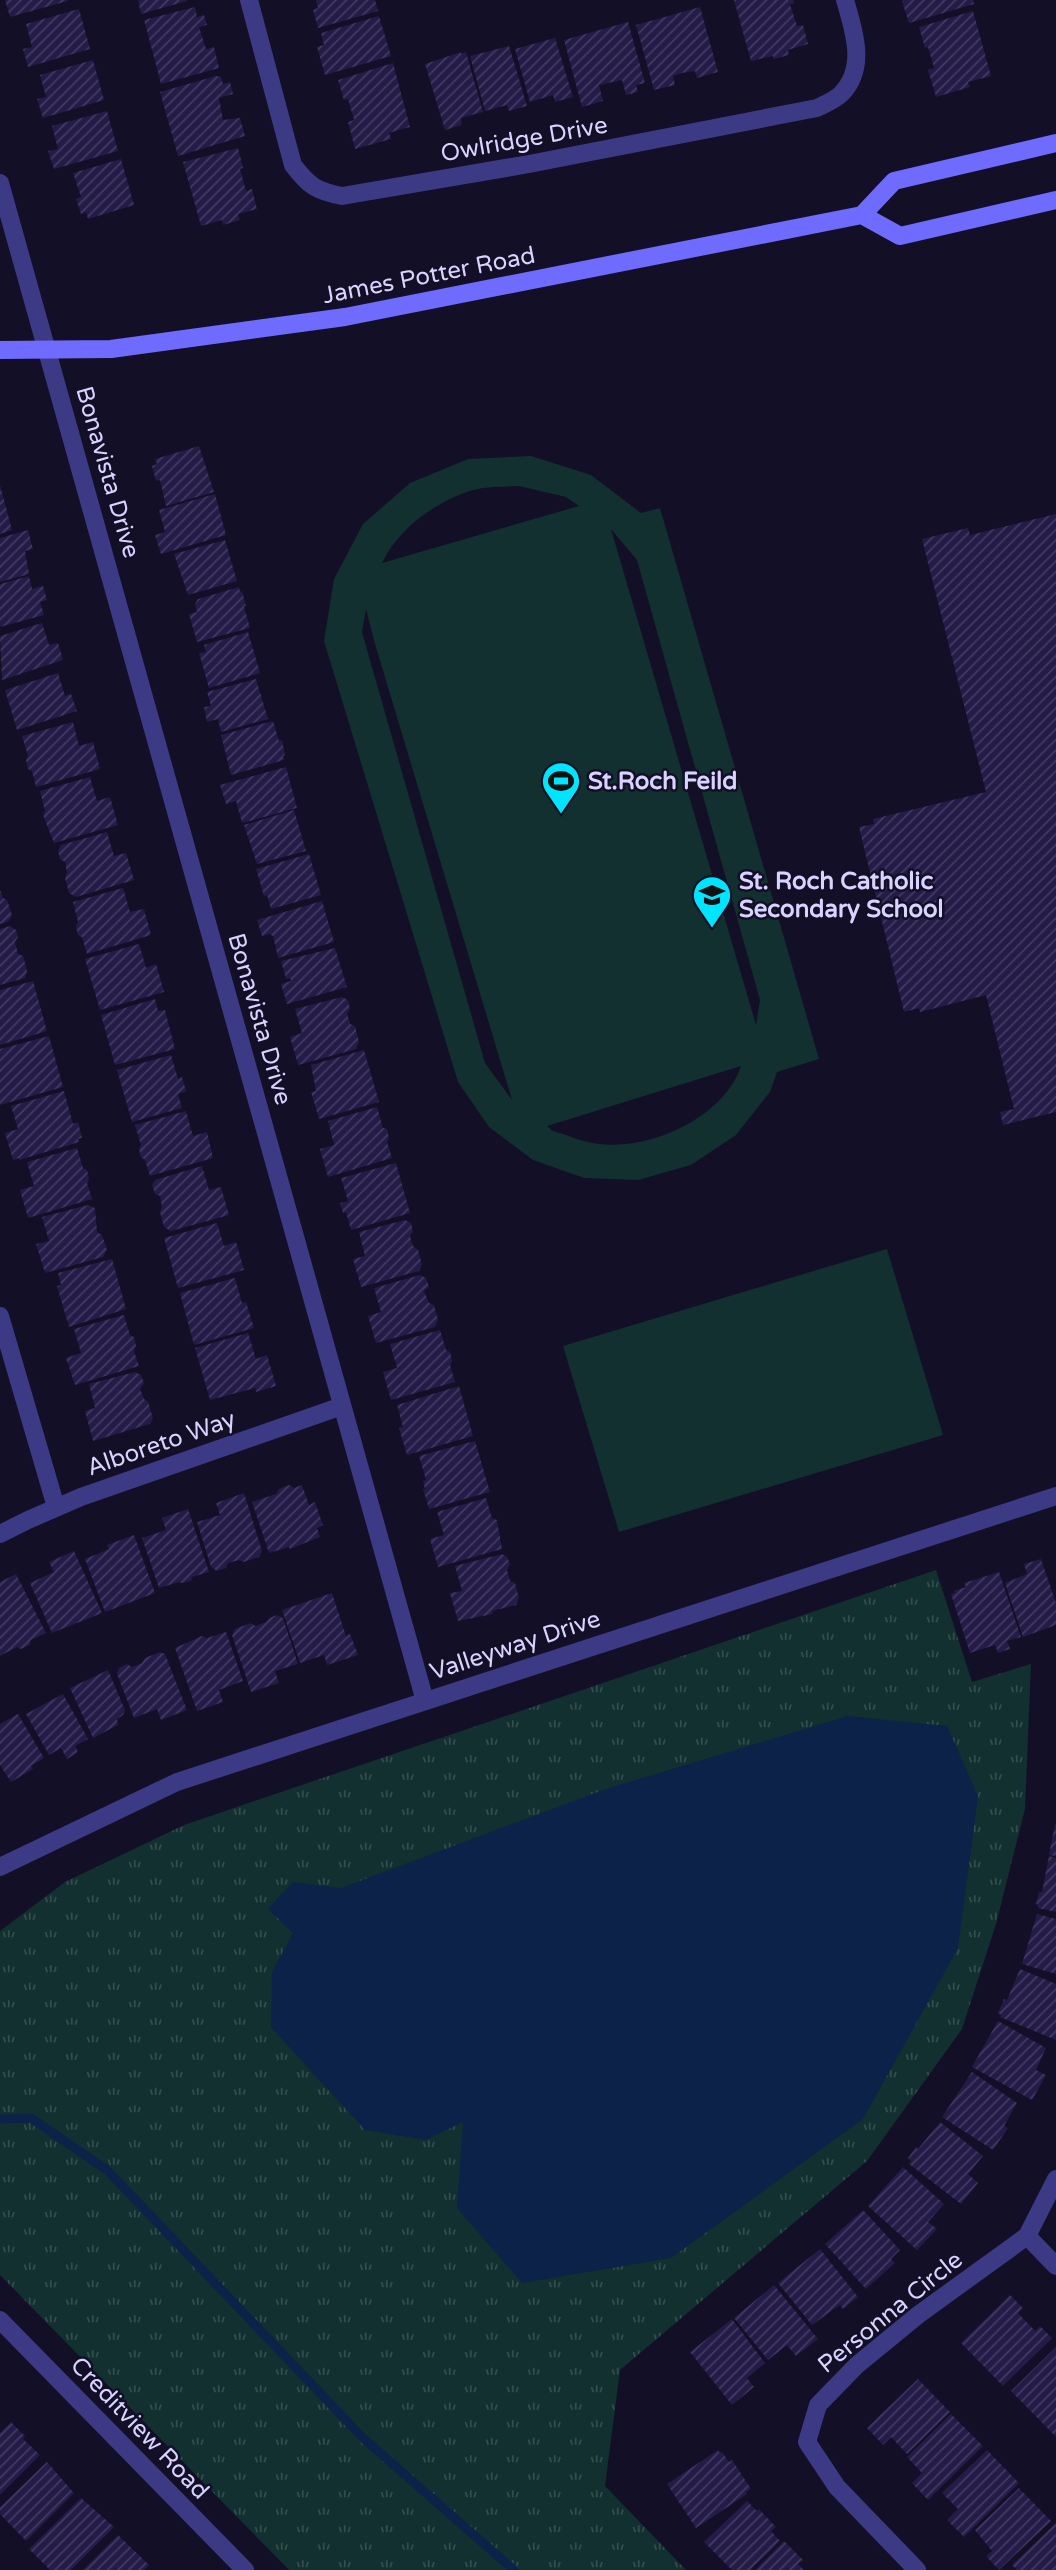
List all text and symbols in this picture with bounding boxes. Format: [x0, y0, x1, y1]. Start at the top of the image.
street label: Owlridge Drive [438, 111, 610, 168]
street label: James Potter Road [320, 241, 538, 310]
street label: Bonavista Drive [69, 383, 146, 561]
sports icon: St.Roch Feild [540, 760, 582, 815]
place label: St.Roch Feild [588, 767, 737, 796]
place label: St. Roch Catholic Secondary School [739, 867, 944, 924]
school or university icon: St. Roch Catholic Secondary School [691, 874, 733, 929]
street label: Bonavista Drive [221, 930, 298, 1108]
street label: Alboreto Way [83, 1404, 239, 1482]
street label: Valleyway Drive [426, 1604, 604, 1687]
street label: Personna Circle [812, 2245, 968, 2380]
street label: Creditview Road [64, 2351, 215, 2506]

